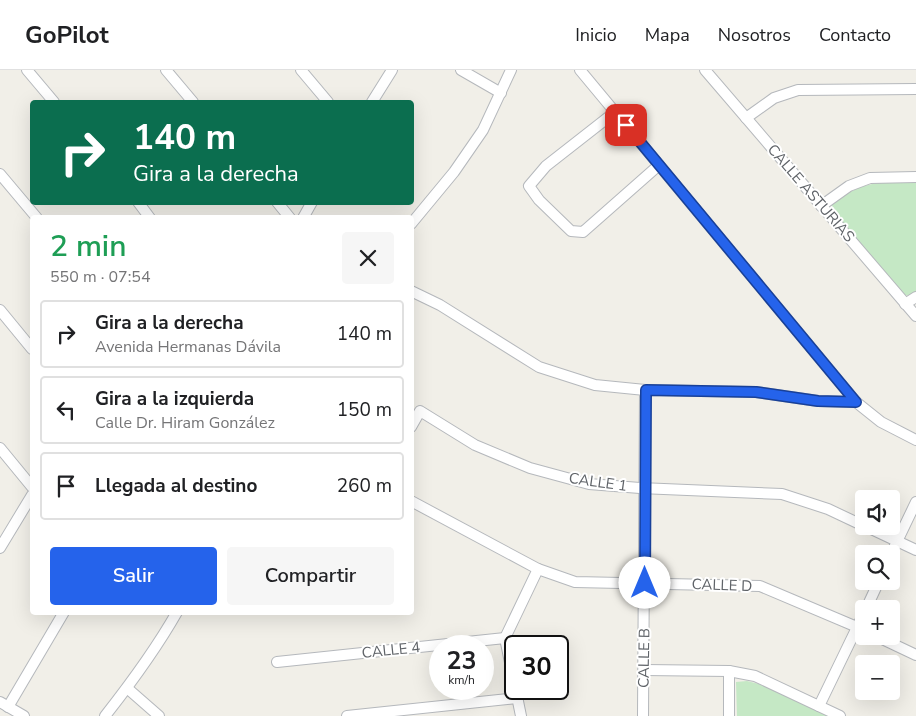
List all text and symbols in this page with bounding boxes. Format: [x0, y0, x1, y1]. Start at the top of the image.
text: GoPilot [25, 19, 109, 51]
text: Inicio [575, 23, 617, 47]
text: Mapa [645, 23, 690, 47]
text: Nosotros [718, 23, 791, 47]
text: Contacto [819, 23, 891, 47]
pin [605, 104, 647, 146]
icon: arrive [612, 111, 640, 139]
text: 140 m [133, 114, 236, 161]
icon: right [50, 120, 115, 185]
street label: CALLE ASTURIAS [763, 140, 859, 246]
text: Gira a la derecha [133, 159, 299, 189]
text: 2 min [50, 226, 126, 267]
button: close [342, 232, 394, 284]
text: 550 m · 07:54 [50, 266, 151, 288]
text: Gira a la derecha [95, 310, 244, 336]
icon: right [52, 320, 80, 348]
text: 140 m [337, 321, 392, 347]
text: Avenida Hermanas Dávila [95, 336, 281, 358]
text: Gira a la izquierda [95, 386, 254, 412]
icon: left [52, 396, 80, 424]
text: 150 m [337, 397, 392, 423]
text: Calle Dr. Hiram González [95, 412, 275, 434]
street label: CALLE 1 [568, 468, 628, 496]
icon: arrive [52, 472, 80, 500]
text: Llegada al destino [95, 473, 257, 499]
text: 260 m [337, 473, 392, 499]
map controls [855, 490, 900, 700]
button: sound [855, 490, 900, 535]
button: search [855, 545, 900, 590]
button: Salir [50, 547, 217, 605]
button: Compartir [227, 547, 394, 605]
position arrow [618, 556, 670, 608]
street label: CALLE D [691, 574, 753, 596]
button: + [855, 600, 900, 645]
street label: CALLE B [633, 628, 655, 688]
speed limit sign: 30 [504, 635, 569, 700]
street label: CALLE 4 [361, 637, 421, 663]
text: 23 [446, 644, 477, 678]
button: − [855, 655, 900, 700]
text: km/h [448, 672, 475, 688]

